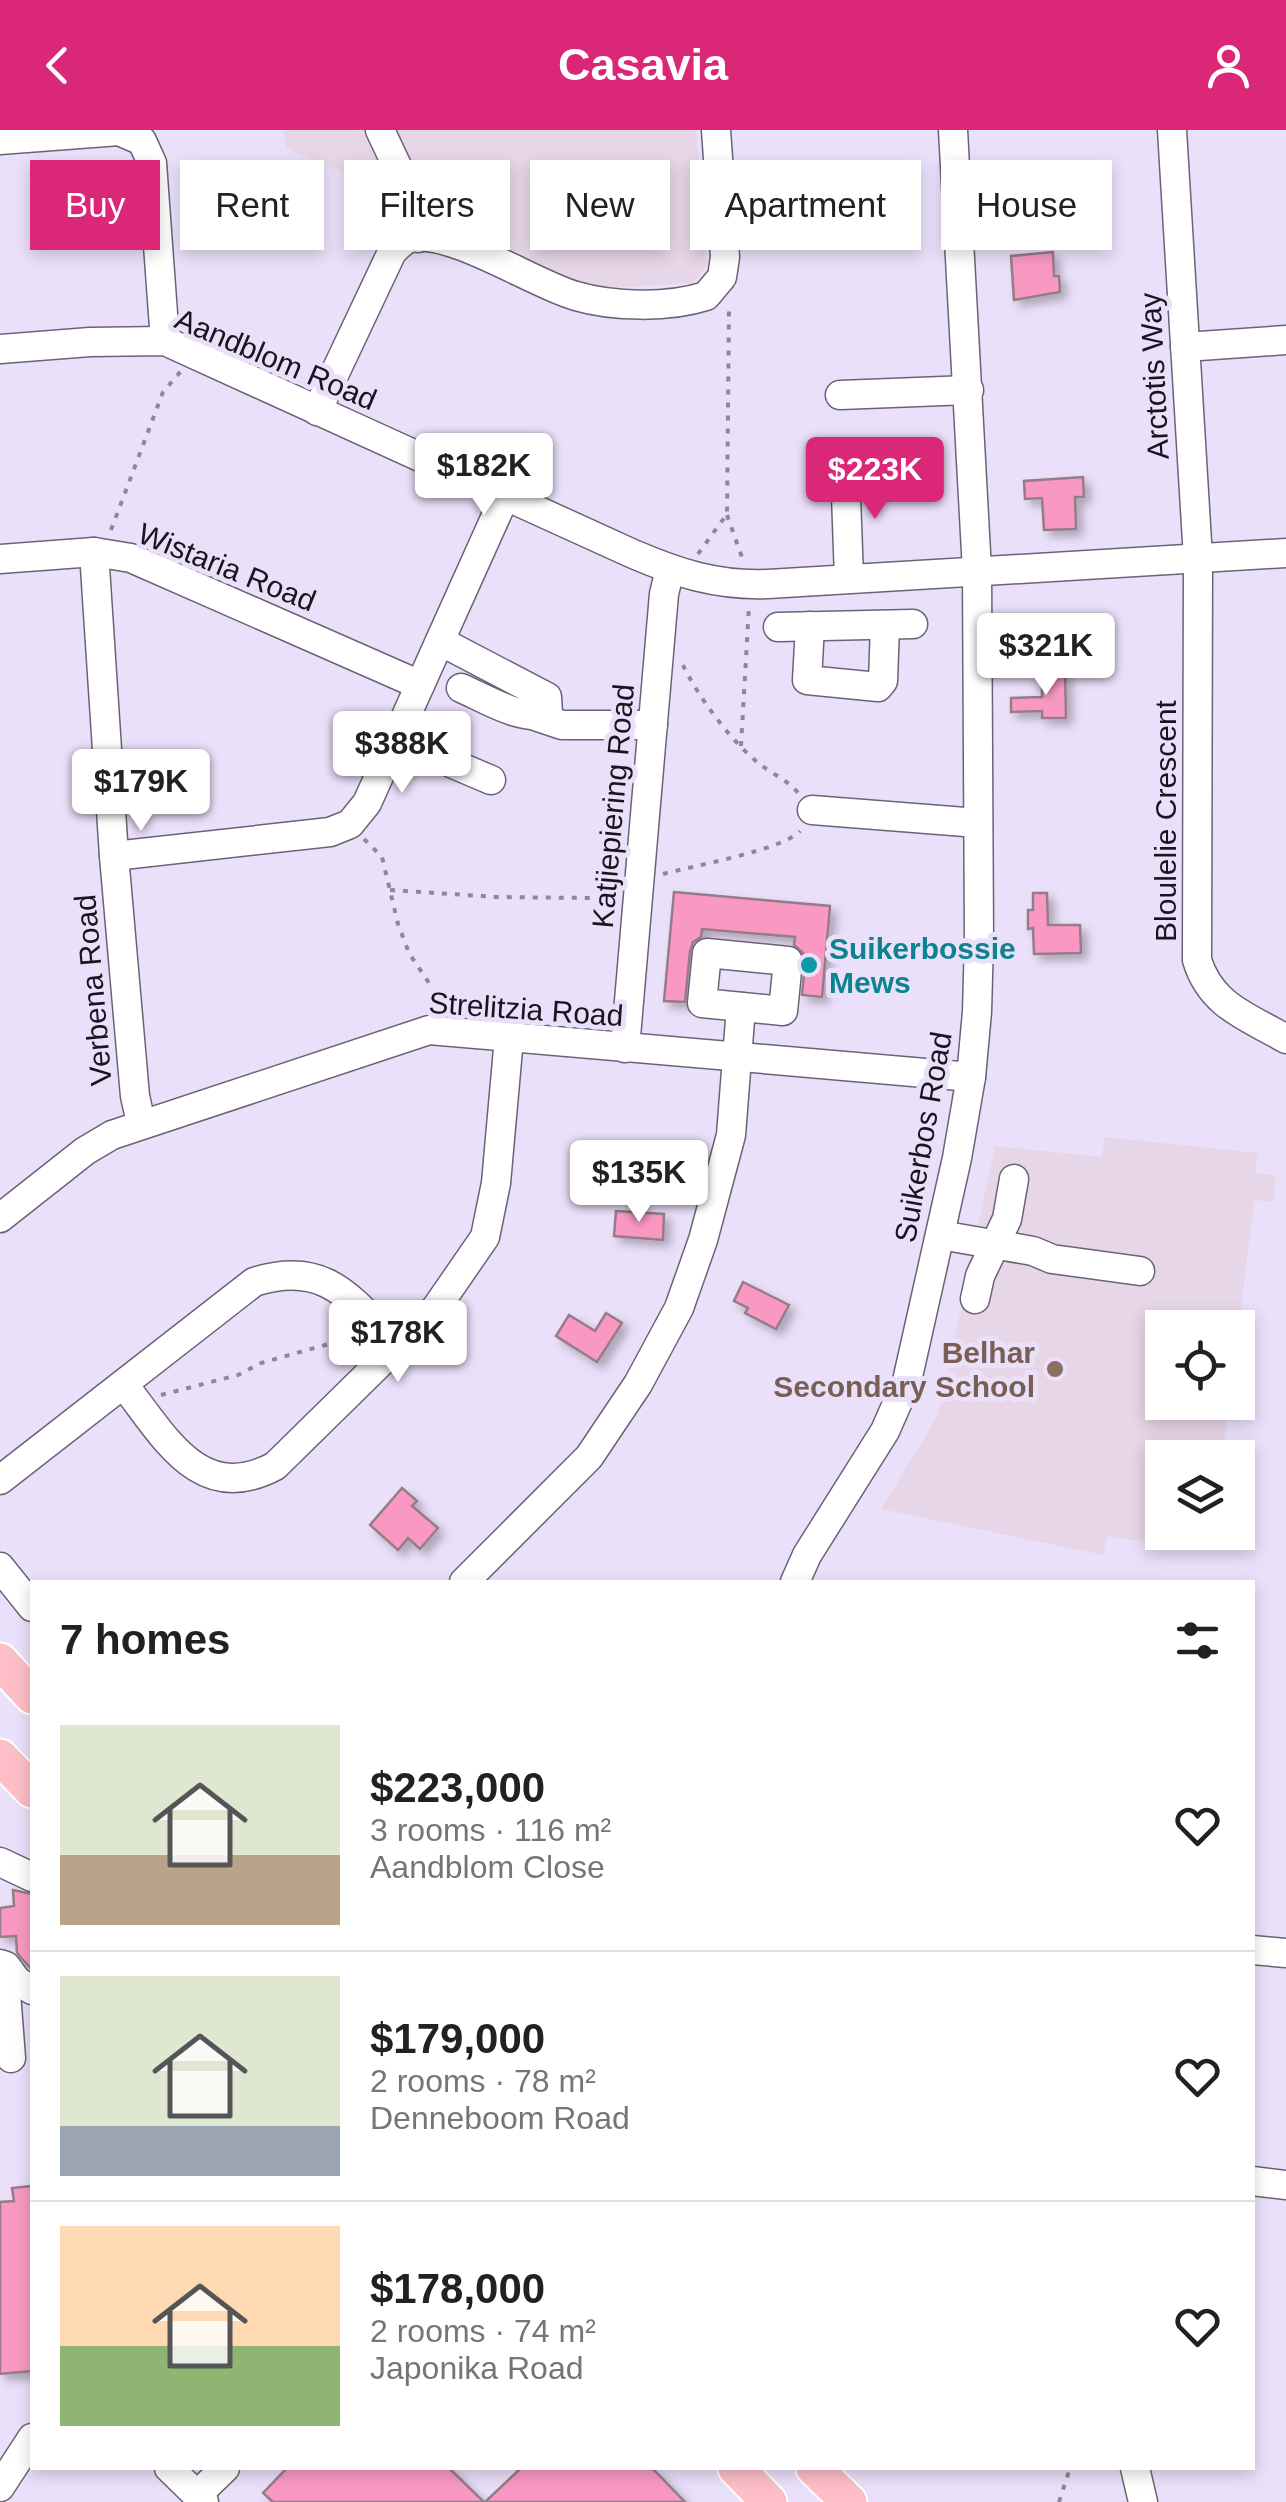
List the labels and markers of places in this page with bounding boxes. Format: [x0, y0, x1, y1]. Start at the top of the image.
pin: $182K [414, 433, 554, 518]
pin: $223K [805, 437, 945, 522]
pin: $321K [976, 613, 1116, 698]
pin: $388K [332, 711, 472, 796]
pin: $179K [71, 749, 211, 834]
place label: Suikerbossie Mews [829, 932, 1016, 999]
marker: Suikerbossie Mews [798, 954, 820, 976]
pin: $135K [569, 1140, 709, 1225]
pin: $178K [328, 1300, 468, 1385]
place label: Belhar Secondary School [773, 1336, 1035, 1403]
marker: Belhar Secondary School [1044, 1358, 1066, 1380]

